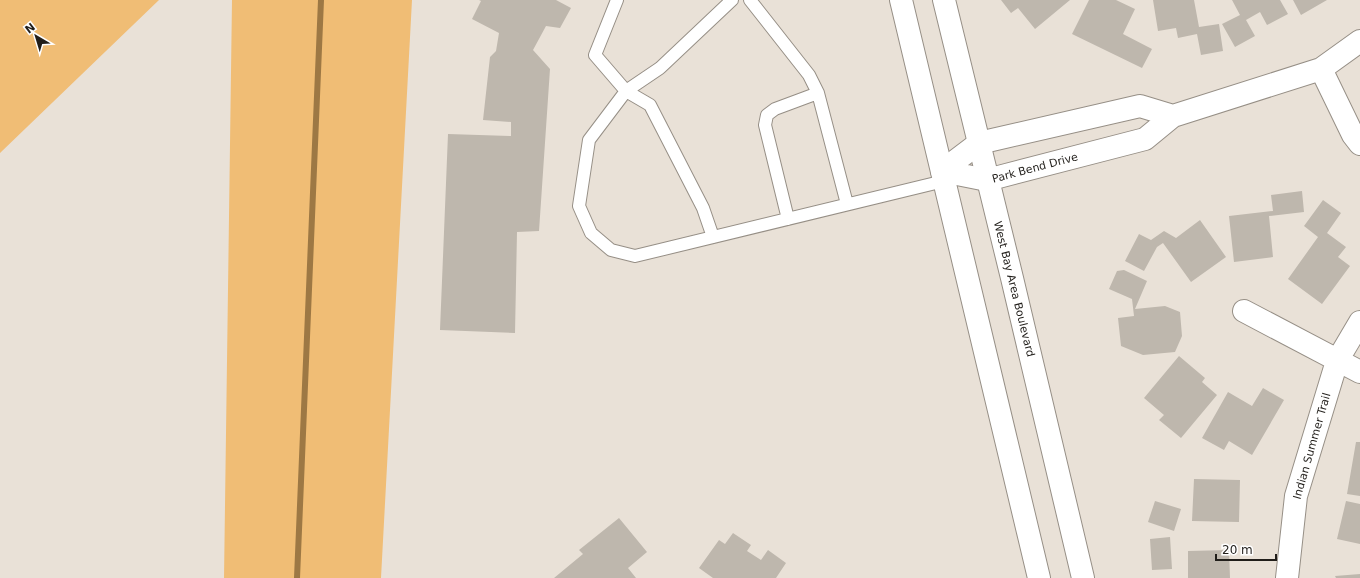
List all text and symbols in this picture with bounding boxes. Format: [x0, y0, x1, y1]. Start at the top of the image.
north arrow [16, 16, 56, 56]
text: N [23, 21, 38, 36]
street label: Park Bend Drive [991, 150, 1080, 186]
street label: West Bay Area Boulevard [991, 220, 1037, 358]
street label: Indian Summer Trail [1291, 391, 1333, 501]
scale bar [1216, 536, 1276, 562]
text: 20 m [1222, 543, 1253, 557]

